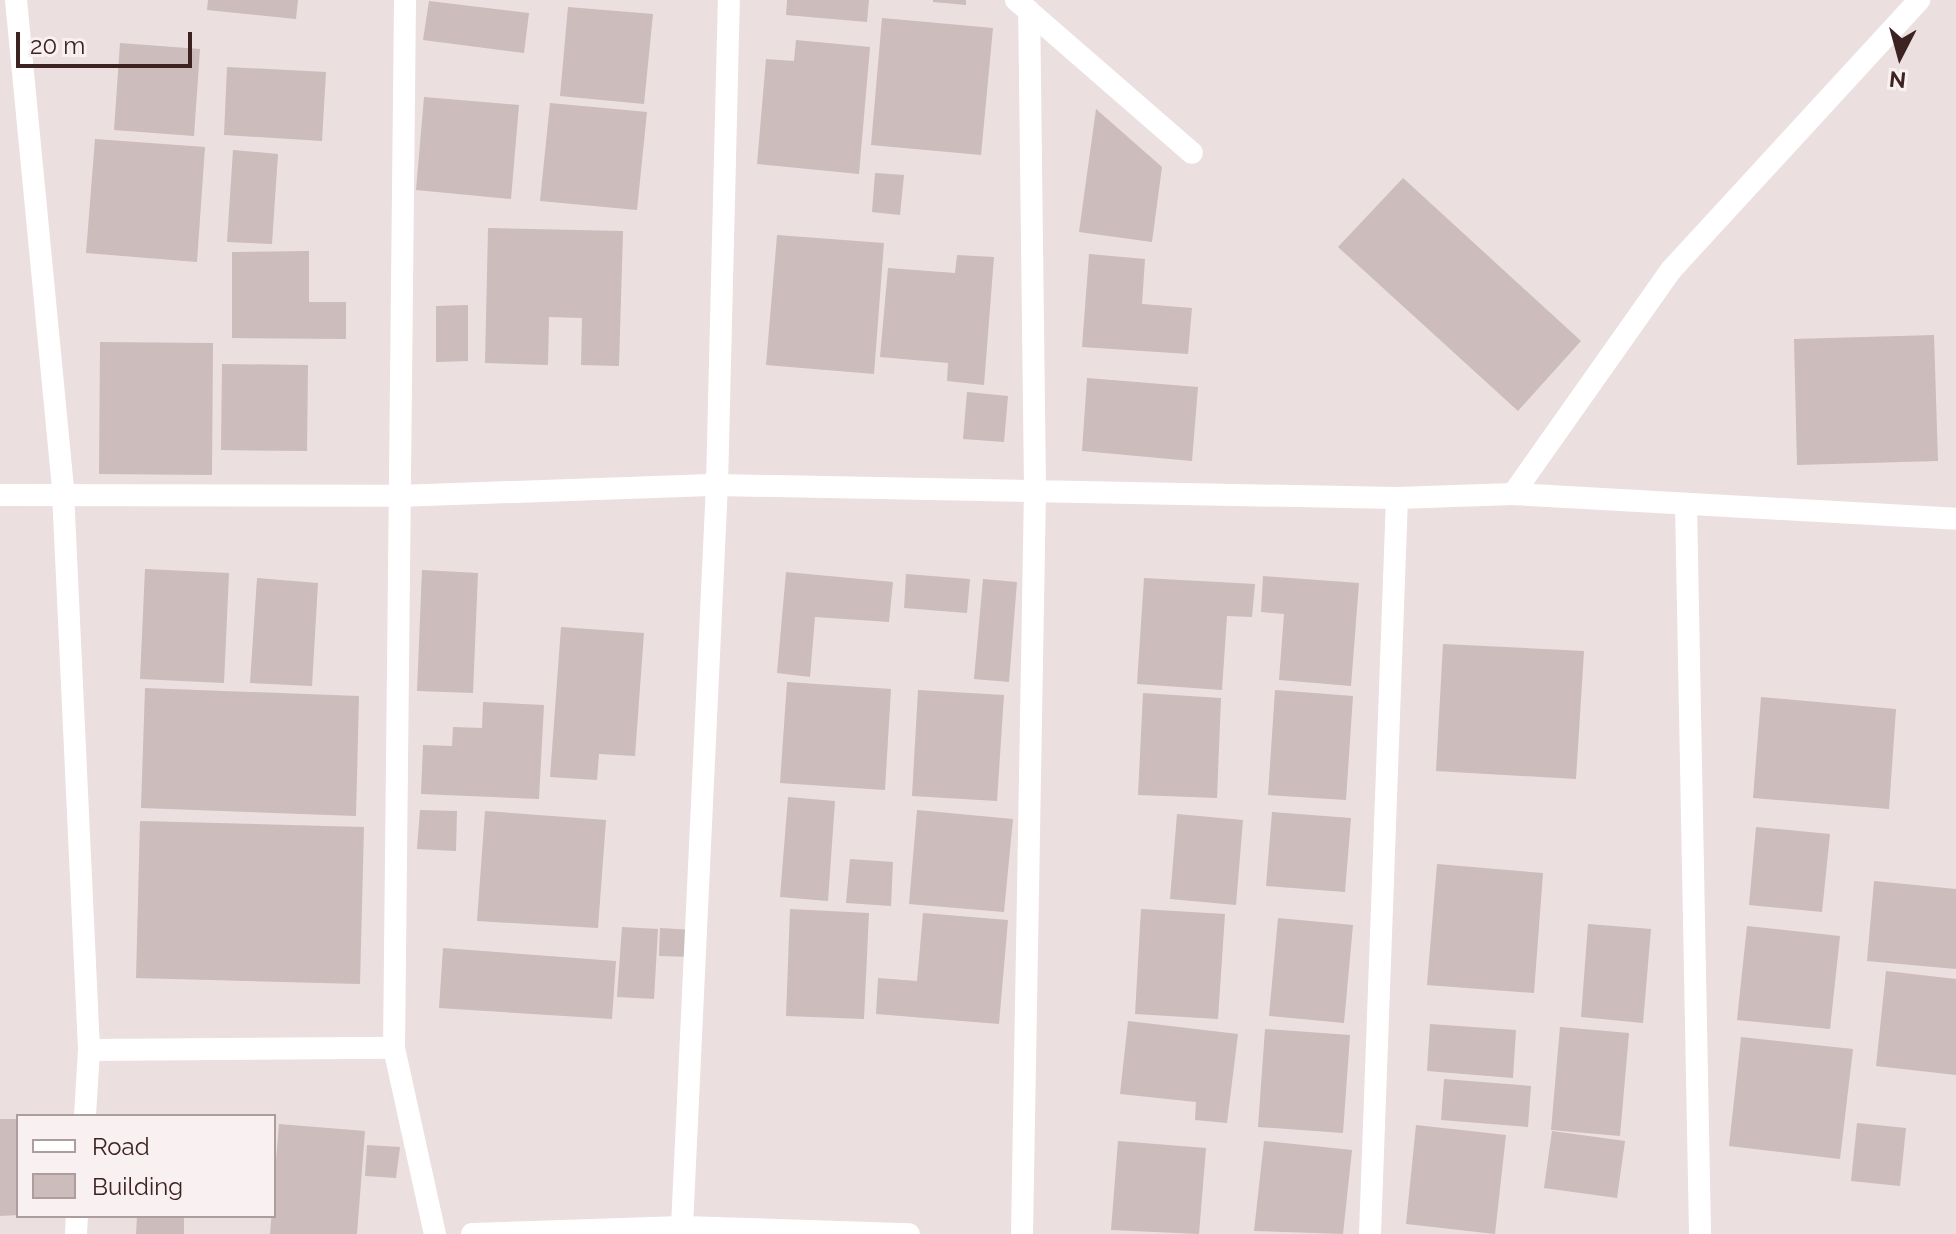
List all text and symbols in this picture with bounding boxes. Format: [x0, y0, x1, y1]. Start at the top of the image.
scale bar [20, 16, 196, 66]
north arrow [1860, 16, 1940, 96]
text: 20 m [30, 31, 85, 60]
text: N [1888, 66, 1907, 94]
legend [16, 1114, 276, 1218]
text: Road [92, 1132, 150, 1161]
text: Building [92, 1172, 183, 1201]

